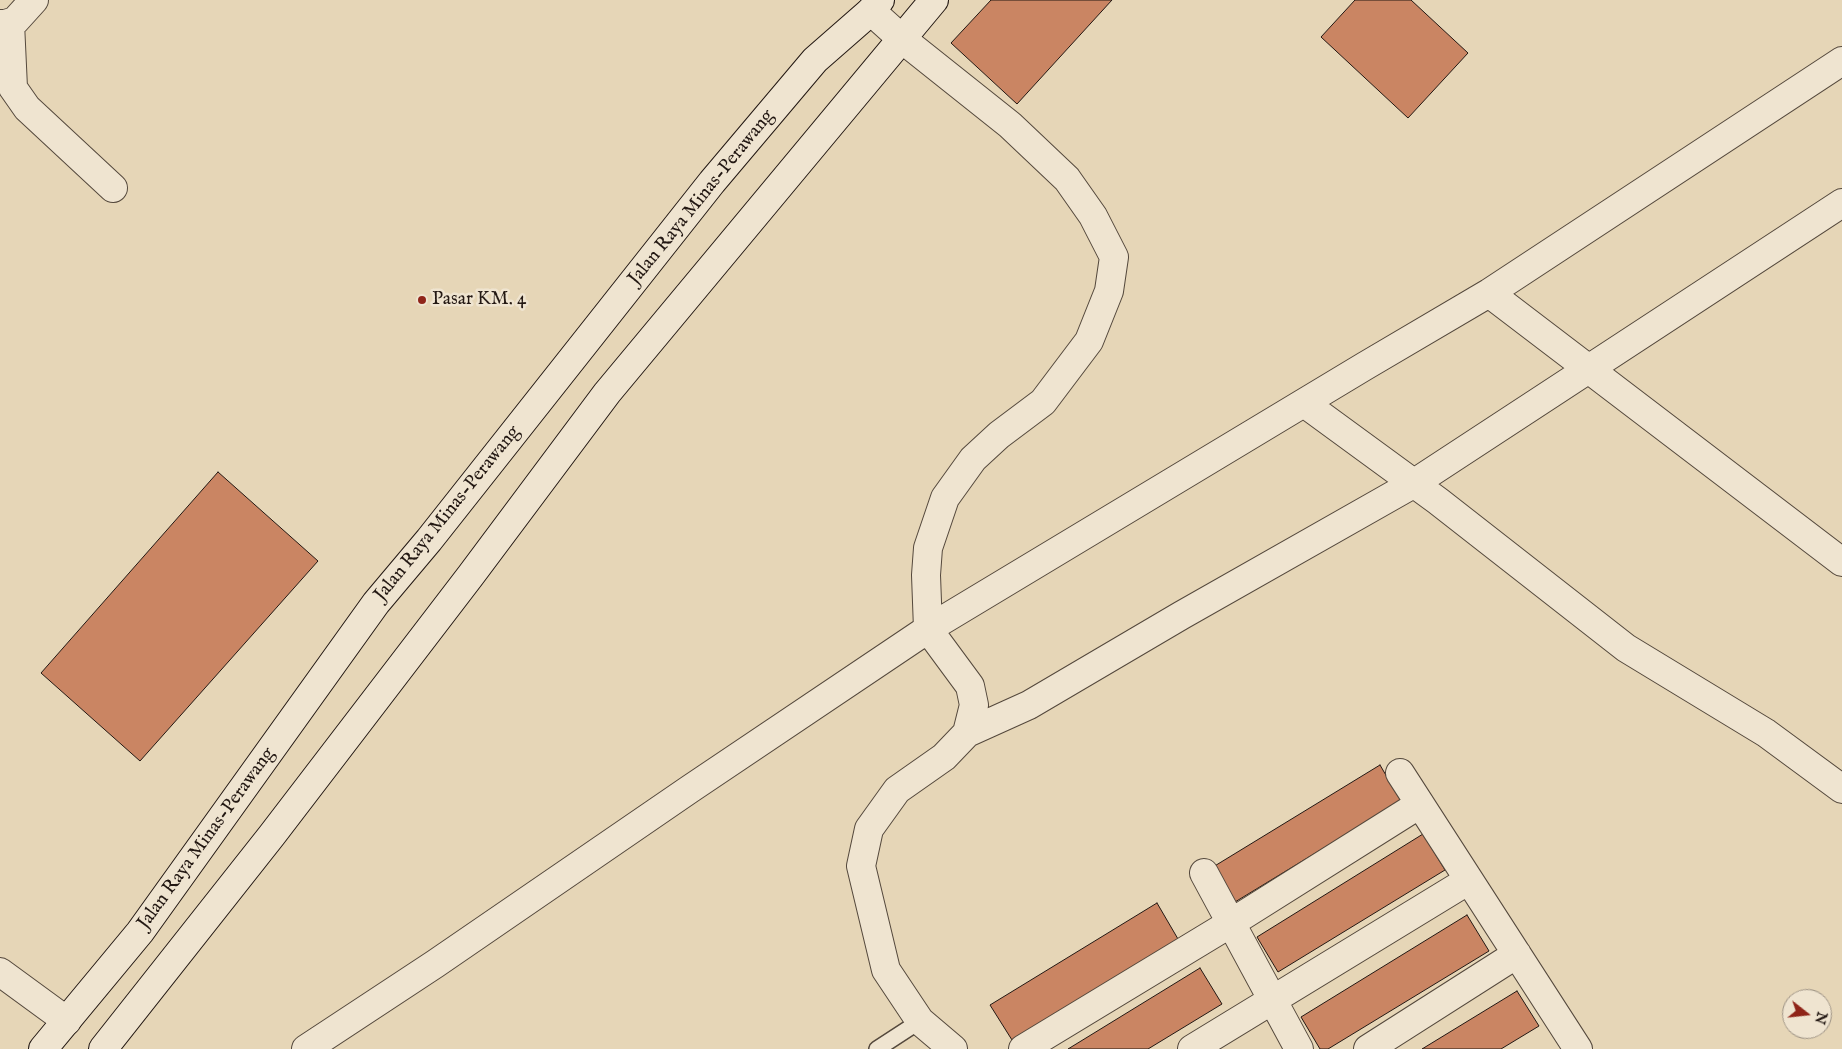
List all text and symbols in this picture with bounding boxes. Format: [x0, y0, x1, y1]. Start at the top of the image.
street label: Jalan Raya Minas-Perawang [624, 106, 780, 290]
place label: Pasar KM. 4 [432, 289, 526, 311]
marker: Pasar KM. 4 [416, 294, 428, 306]
street label: Jalan Raya Minas-Perawang [370, 422, 526, 606]
street label: Jalan Raya Minas-Perawang [133, 744, 281, 934]
north arrow [1782, 989, 1832, 1039]
text: N [1810, 1010, 1831, 1026]

